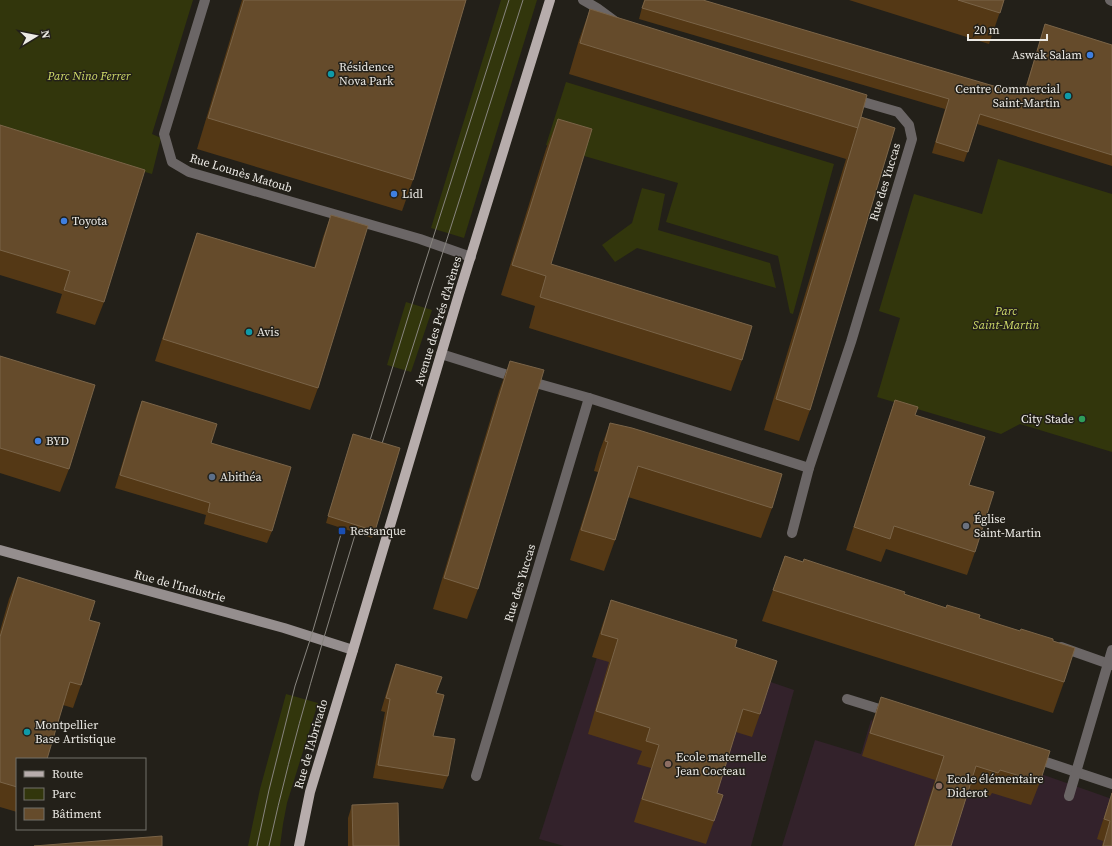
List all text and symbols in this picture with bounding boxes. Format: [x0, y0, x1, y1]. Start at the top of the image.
north arrow [16, 16, 56, 56]
scale bar [968, 16, 1047, 42]
text: 20 m [974, 22, 1000, 38]
text: N [37, 29, 53, 40]
place label: Aswak Salam [1012, 47, 1082, 63]
marker: Aswak Salam [1085, 50, 1095, 60]
place label: Résidence Nova Park [339, 59, 394, 89]
park label: Parc Nino Ferrer [47, 68, 132, 84]
marker: Résidence Nova Park [326, 69, 336, 79]
place label: Centre Commercial Saint-Martin [955, 81, 1060, 111]
marker: Centre Commercial Saint-Martin [1063, 91, 1073, 101]
street label: Rue des Yuccas [866, 141, 904, 223]
street label: Rue Lounès Matoub [188, 150, 294, 196]
place label: Lidl [402, 186, 424, 202]
marker: Lidl [389, 189, 399, 199]
place label: Toyota [72, 213, 108, 229]
marker: Toyota [59, 216, 69, 226]
street label: Avenue des Prés d'Arènes [411, 254, 465, 388]
park label: Parc Saint-Martin [973, 303, 1040, 333]
place label: Avis [257, 324, 279, 340]
marker: Avis [244, 327, 254, 337]
place label: City Stade [1021, 411, 1074, 427]
marker: City Stade [1077, 414, 1087, 424]
place label: BYD [46, 433, 69, 449]
marker: BYD [33, 436, 43, 446]
place label: Abithéa [220, 469, 263, 485]
marker: Abithéa [207, 472, 217, 482]
place label: Église Saint-Martin [974, 511, 1041, 541]
marker: Église Saint-Martin [961, 521, 971, 531]
place label: Restanque [350, 523, 406, 539]
marker: Restanque [337, 526, 347, 536]
street label: Rue des Yuccas [501, 542, 539, 624]
street label: Rue de l'Industrie [133, 566, 227, 606]
street label: Rue de l'Abrivado [291, 697, 332, 791]
place label: Montpellier Base Artistique [35, 717, 116, 747]
marker: Montpellier Base Artistique [22, 727, 32, 737]
place label: Ecole maternelle Jean Cocteau [675, 749, 767, 779]
legend [16, 758, 146, 830]
marker: Ecole maternelle Jean Cocteau [663, 759, 673, 769]
text: Route [52, 766, 83, 782]
place label: Ecole élémentaire Diderot [947, 771, 1044, 801]
marker: Ecole élémentaire Diderot [934, 781, 944, 791]
text: Parc [52, 786, 76, 802]
text: Bâtiment [52, 806, 101, 822]

